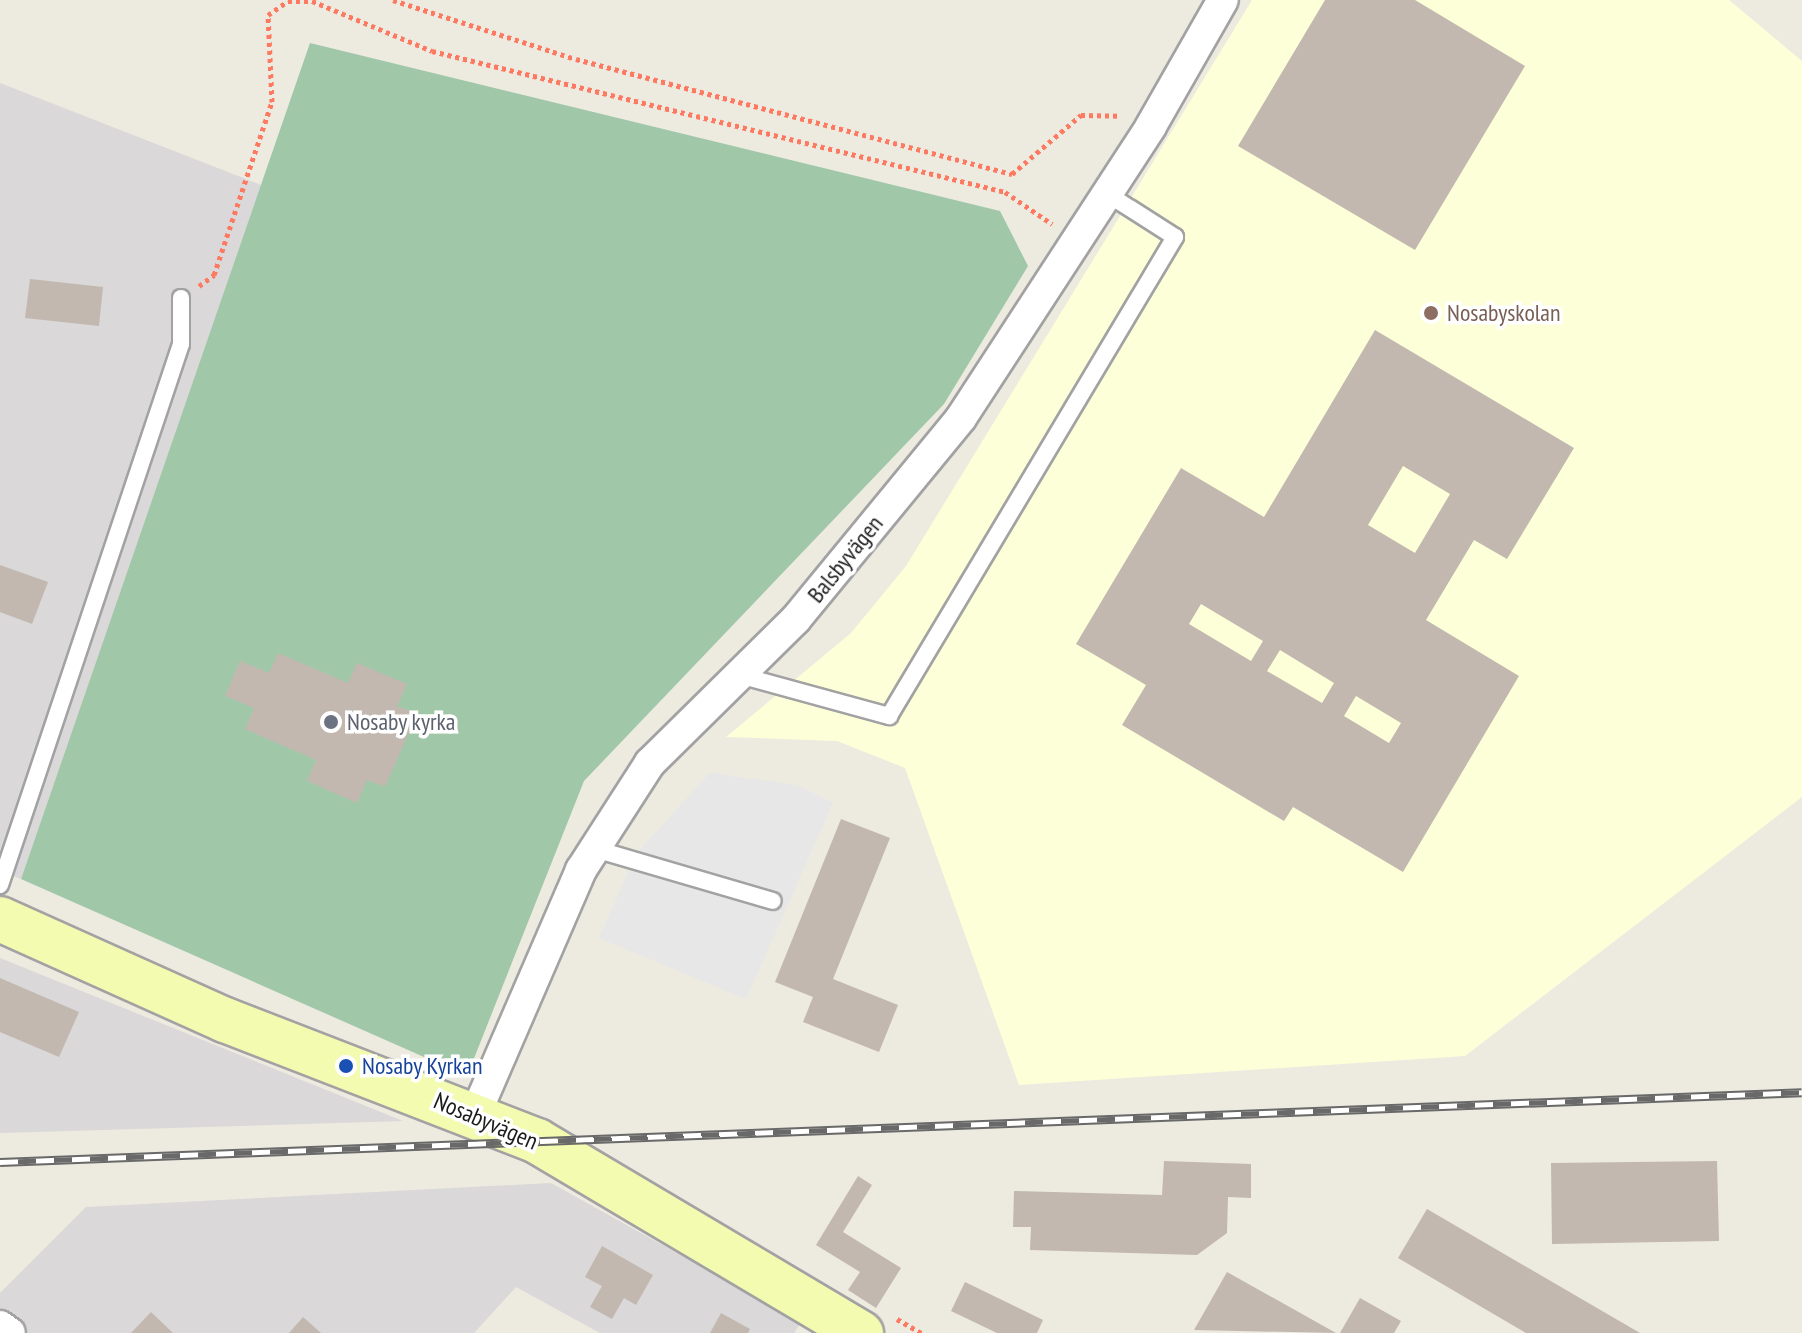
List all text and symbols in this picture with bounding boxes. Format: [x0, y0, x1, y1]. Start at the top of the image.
place label: Nosabyskolan [1447, 299, 1560, 327]
marker: Nosabyskolan [1422, 304, 1440, 322]
street label: Balsbyvägen [801, 510, 889, 608]
place label: Nosaby kyrka [347, 708, 456, 736]
marker: Nosaby kyrka [322, 713, 340, 731]
place label: Nosaby Kyrkan [362, 1052, 483, 1080]
marker: Nosaby Kyrkan [337, 1057, 355, 1075]
street label: Nosabyvägen [430, 1086, 542, 1156]

